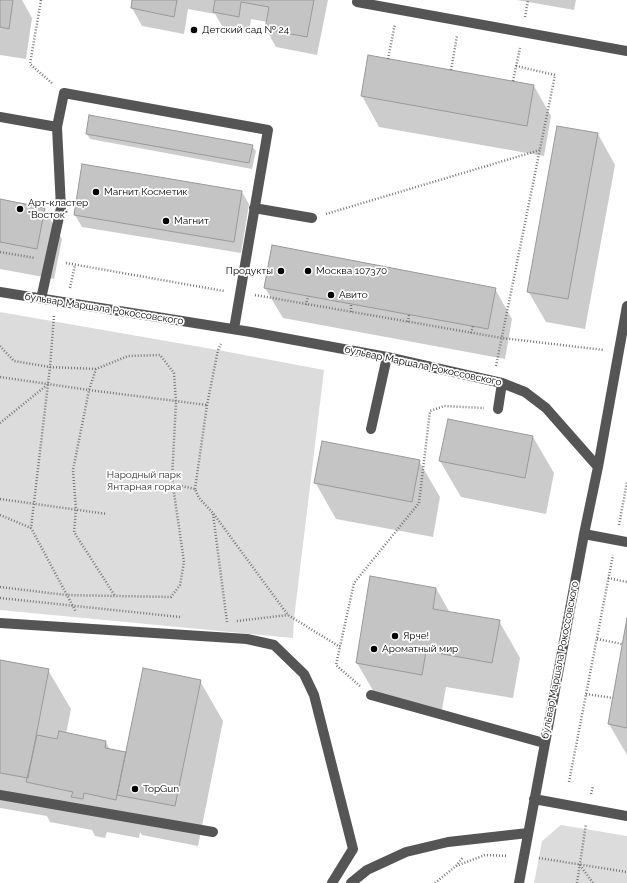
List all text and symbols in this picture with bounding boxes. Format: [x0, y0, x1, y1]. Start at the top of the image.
place label: Детский сад № 24 [202, 24, 289, 36]
marker: Детский сад № 24 [189, 25, 199, 35]
place label: Магнит Косметик [104, 186, 188, 198]
marker: Магнит Косметик [91, 187, 101, 197]
place label: Арт-кластер "Восток" [28, 197, 88, 220]
marker: Арт-кластер "Восток" [15, 204, 25, 214]
place label: Магнит [174, 215, 209, 227]
marker: Магнит [161, 216, 171, 226]
place label: Продукты [226, 265, 273, 277]
place label: Москва 107370 [316, 265, 387, 277]
marker: Продукты [276, 266, 286, 276]
marker: Москва 107370 [303, 266, 313, 276]
place label: Авито [339, 289, 368, 301]
marker: Авито [326, 290, 336, 300]
street label: бульвар Маршала Рокоссовского [24, 291, 184, 327]
street label: бульвар Маршала Рокоссовского [343, 343, 503, 389]
park label: Народный парк Янтарная горка [107, 469, 181, 492]
street label: бульвар Маршала Рокоссовского [539, 580, 581, 740]
place label: Ярче! [403, 630, 429, 642]
marker: Ярче! [390, 631, 400, 641]
place label: Ароматный мир [382, 643, 458, 655]
marker: Ароматный мир [369, 644, 379, 654]
place label: TopGun [143, 783, 179, 795]
marker: TopGun [130, 784, 140, 794]

